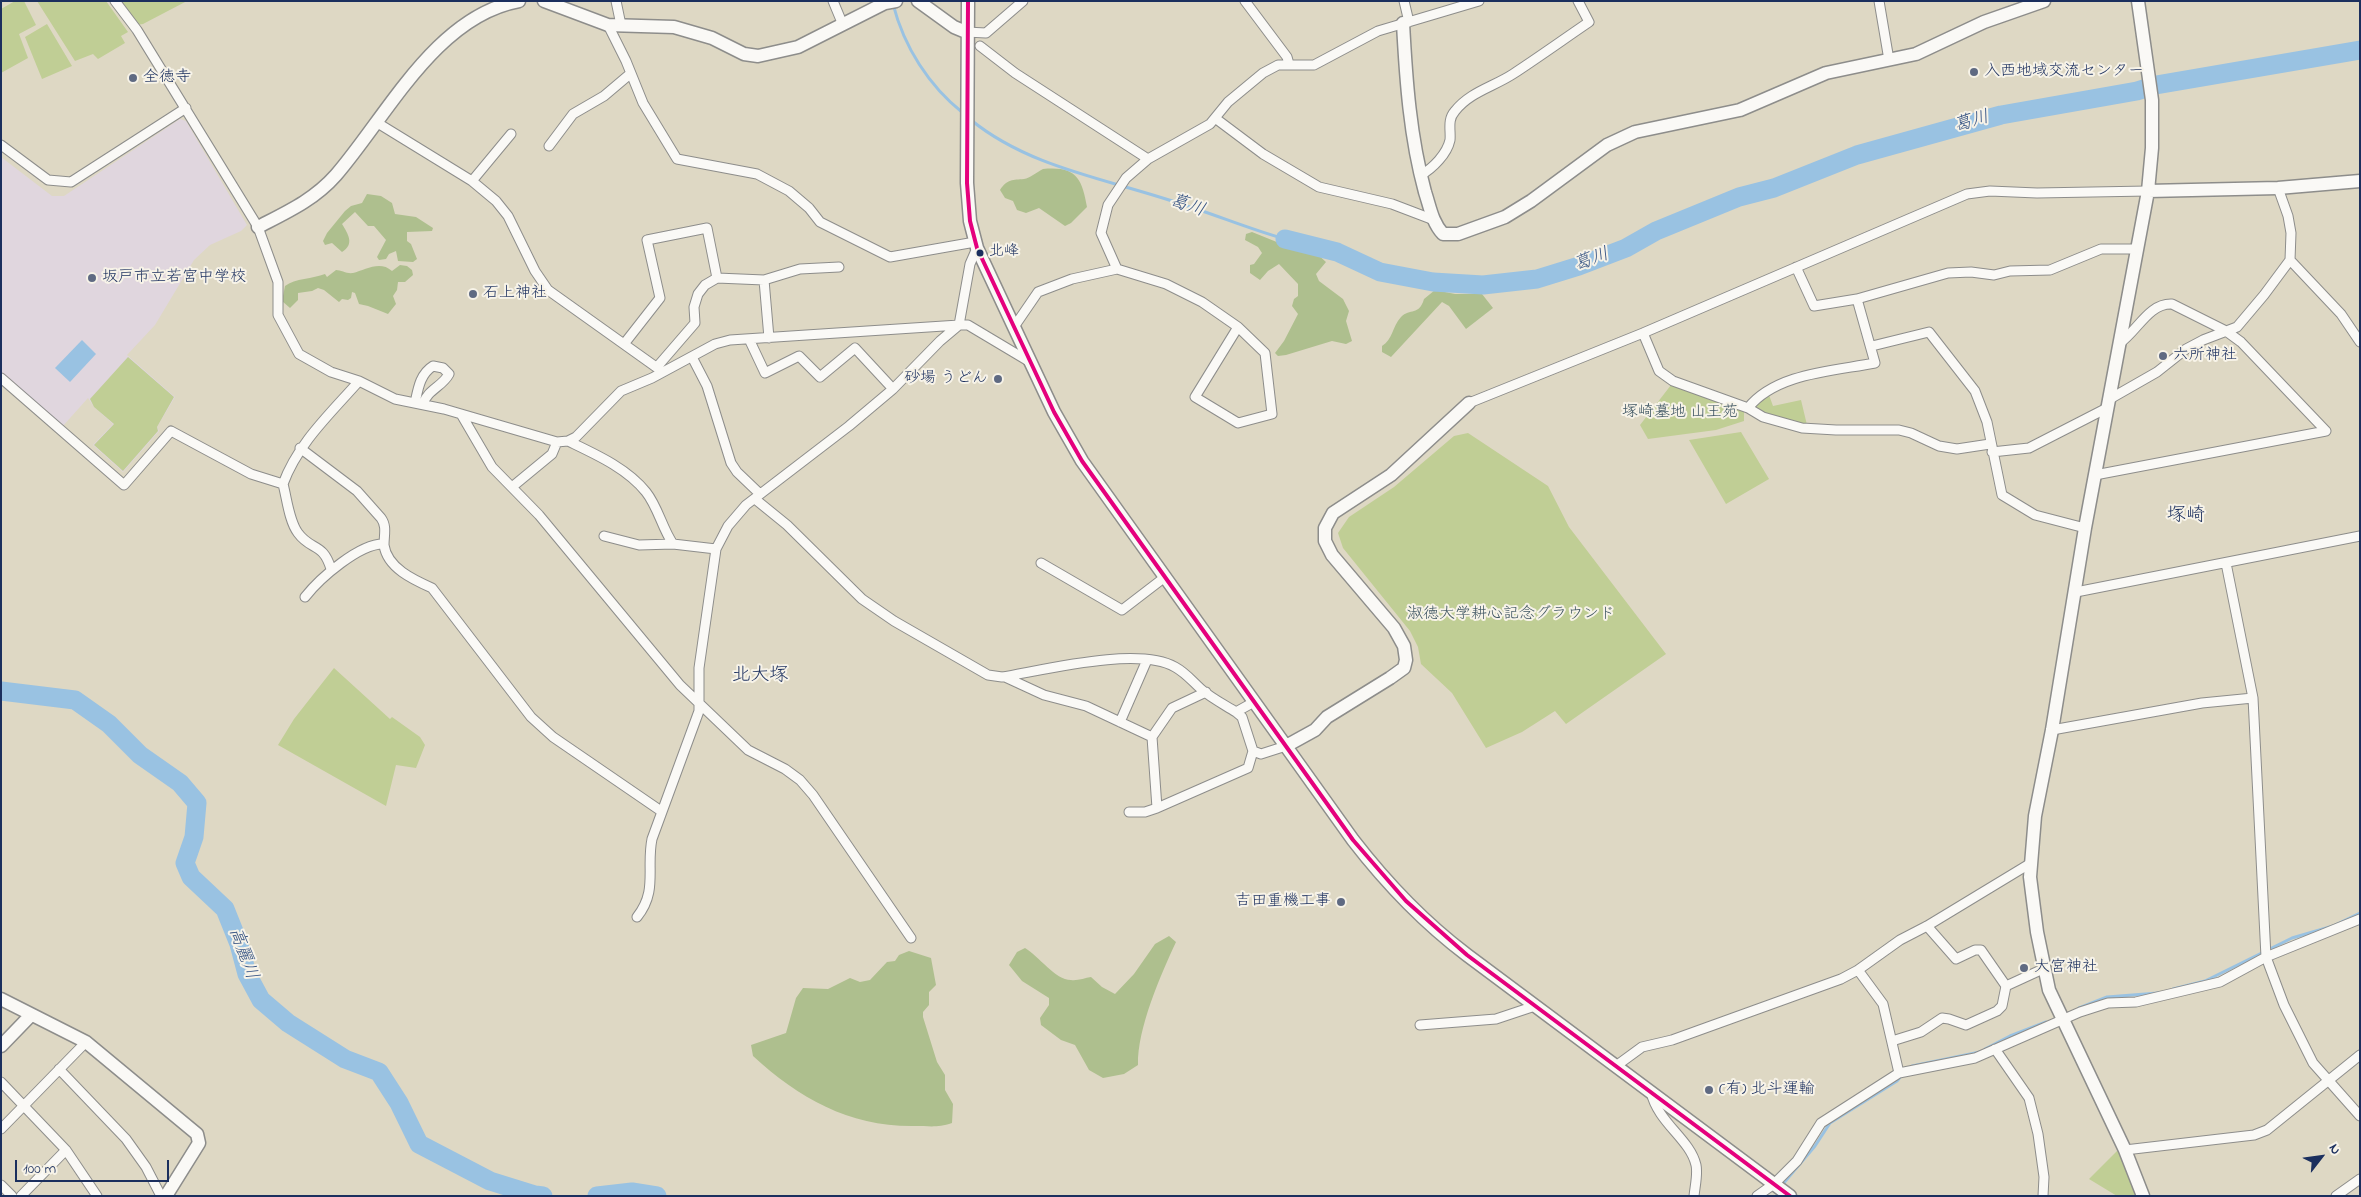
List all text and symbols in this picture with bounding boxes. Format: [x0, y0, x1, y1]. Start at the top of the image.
place label: 入西地域交流センター [1984, 62, 2144, 82]
marker: 入西地域交流センター [1968, 66, 1980, 78]
place label: 全徳寺 [143, 68, 191, 88]
marker: 全徳寺 [127, 72, 139, 84]
water label: 葛川 [1952, 108, 1992, 138]
water label: 葛川 [1166, 191, 1208, 223]
place label: 北峰 [989, 244, 1019, 262]
water label: 葛川 [1571, 245, 1613, 277]
marker: 北峰 [975, 248, 985, 258]
place label: 坂戸市立若宮中学校 [102, 268, 246, 288]
marker: 坂戸市立若宮中学校 [86, 272, 98, 284]
place label: 石上神社 [483, 284, 547, 304]
marker: 石上神社 [467, 288, 479, 300]
place label: 六所神社 [2173, 346, 2237, 366]
marker: 六所神社 [2157, 350, 2169, 362]
place label: 砂場 うどん [904, 369, 988, 389]
marker: 砂場 うどん [992, 373, 1004, 385]
park label: 塚崎墓地 山王苑 [1622, 403, 1738, 423]
district label: 塚崎 [2167, 506, 2205, 528]
park label: 淑徳大学耕心記念グラウンド [1407, 605, 1615, 625]
district label: 北大塚 [732, 666, 788, 688]
place label: 吉田重機工事 [1235, 892, 1331, 912]
marker: 吉田重機工事 [1335, 896, 1347, 908]
water label: 高麗川 [223, 925, 261, 983]
place label: 大宮神社 [2034, 958, 2098, 978]
marker: 大宮神社 [2018, 962, 2030, 974]
place label: (有) 北斗運輸 [1719, 1080, 1814, 1100]
marker: (有) 北斗運輸 [1703, 1084, 1715, 1096]
north arrow [2296, 1132, 2346, 1182]
text: N [2323, 1140, 2346, 1159]
scale bar [18, 1150, 171, 1182]
text: 100 m [23, 1158, 56, 1180]

